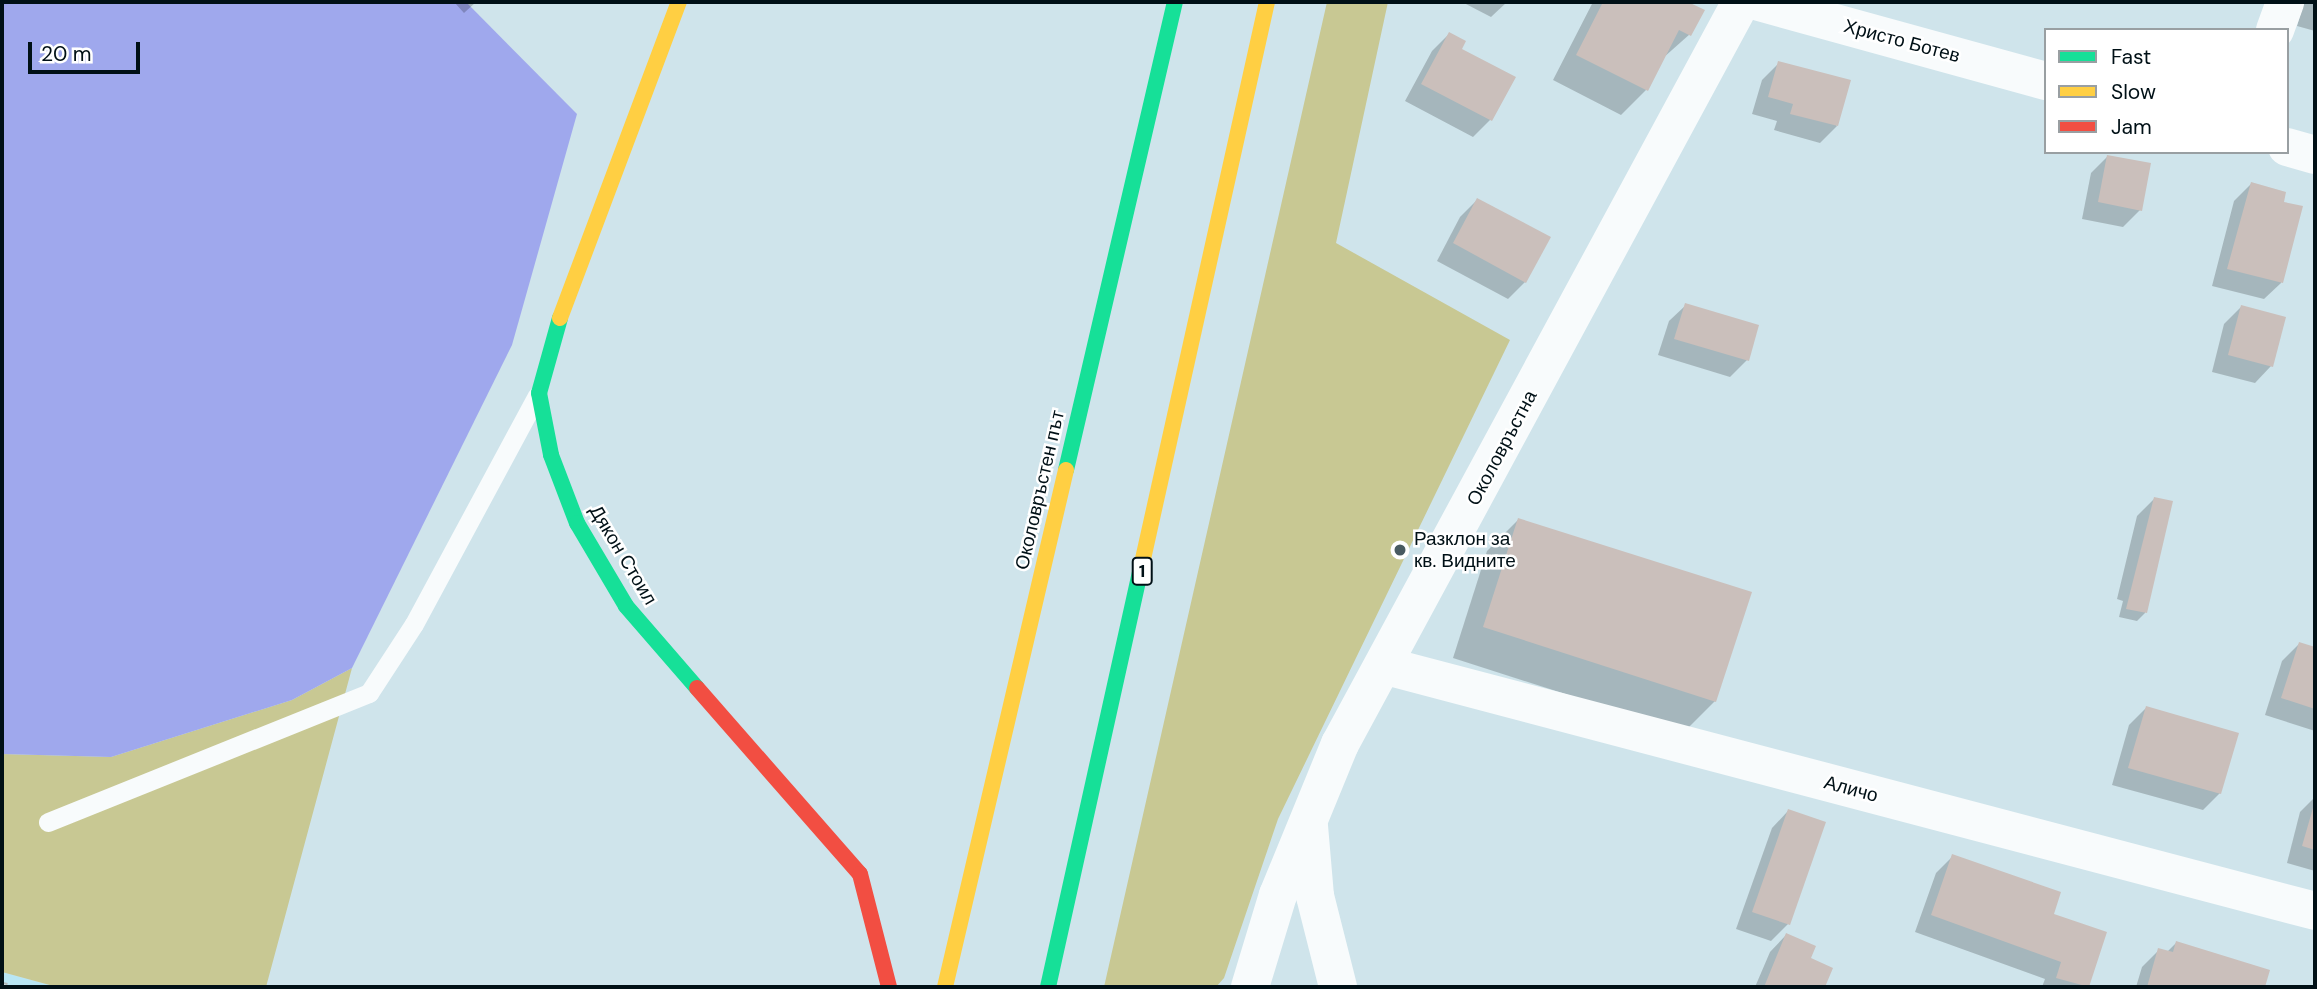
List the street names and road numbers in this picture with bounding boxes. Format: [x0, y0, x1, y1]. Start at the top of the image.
street label: Христо Ботев [1841, 15, 1963, 67]
street label: Околовръстна [1462, 387, 1542, 509]
street label: Околовръстен път [1011, 408, 1069, 572]
street label: Дякон Стоил [584, 501, 662, 609]
road number: 1 [1132, 556, 1152, 586]
street label: Аличо [1822, 771, 1880, 807]

